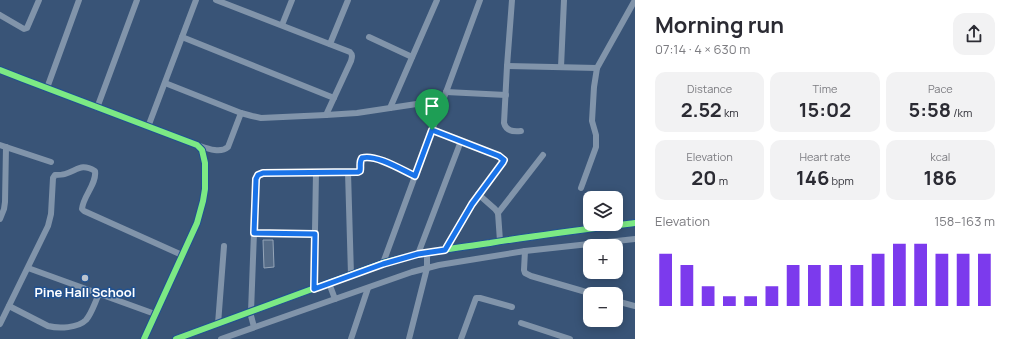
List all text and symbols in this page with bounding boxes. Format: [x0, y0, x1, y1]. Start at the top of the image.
text: Morning run [655, 10, 784, 40]
button: share [953, 13, 995, 55]
text: 07:14 · 4 × 630 m [655, 40, 750, 58]
text: Distance [687, 81, 732, 96]
text: Time [813, 81, 837, 96]
text: Pace [928, 81, 953, 96]
pin [415, 89, 449, 130]
icon: arrive [421, 95, 443, 117]
text: 2.52 [681, 96, 722, 123]
text: 15:02 [799, 96, 851, 123]
text: 5:58 [908, 96, 951, 123]
text: km [722, 105, 739, 120]
text: /km [951, 105, 972, 120]
text: Elevation [686, 149, 733, 164]
text: Heart rate [799, 149, 851, 164]
text: kcal [930, 149, 950, 164]
text: 20 [691, 164, 716, 191]
text: 146 [796, 164, 829, 191]
text: 186 [924, 164, 957, 191]
text: m [716, 173, 728, 188]
text: bpm [829, 173, 854, 188]
map controls [583, 191, 623, 327]
button: layers [583, 191, 623, 231]
text: Elevation [655, 212, 710, 230]
text: 158–163 m [934, 212, 995, 230]
button: + [583, 239, 623, 279]
marker: Pine Hall School [80, 273, 90, 283]
place label: Pine Hall School [34, 283, 136, 301]
button: − [583, 287, 623, 327]

